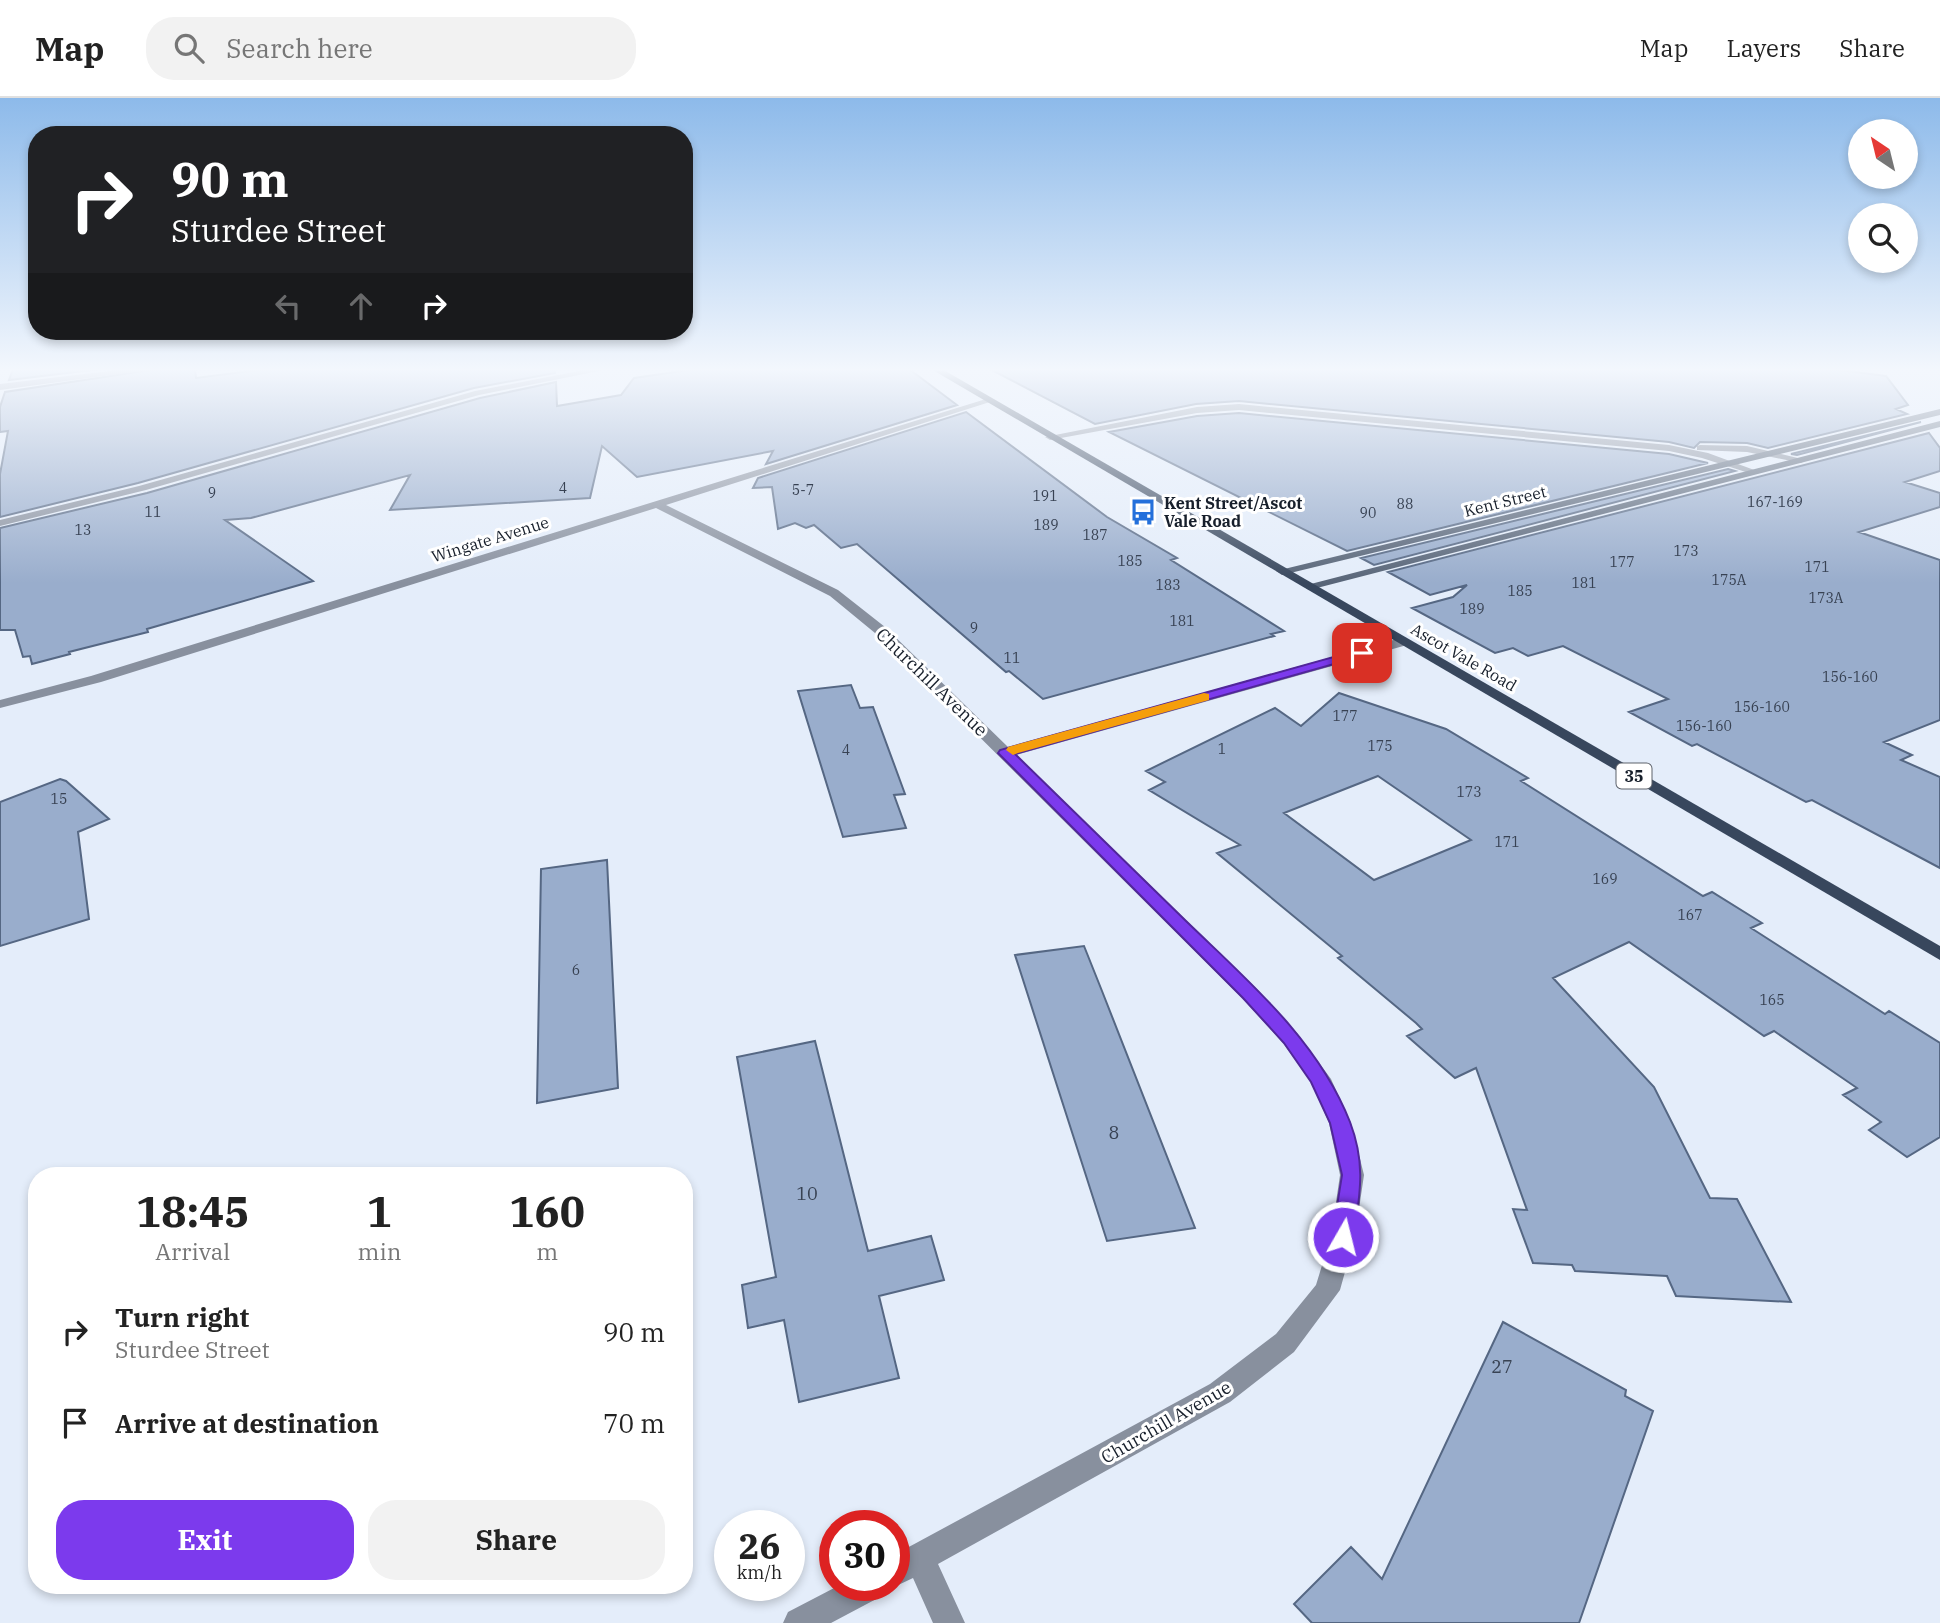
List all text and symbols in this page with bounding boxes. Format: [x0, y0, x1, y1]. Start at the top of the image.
search box [146, 17, 636, 80]
text: Map [35, 27, 104, 70]
icon: search [170, 29, 208, 67]
text: Search here [226, 31, 373, 65]
text: Map [1640, 32, 1688, 64]
text: Layers [1726, 32, 1801, 64]
text: Share [1839, 32, 1905, 64]
north arrow [1848, 119, 1918, 189]
map controls [1848, 119, 1918, 273]
text: 90 m [171, 147, 289, 210]
icon: right [56, 154, 147, 245]
button: search [1848, 203, 1918, 273]
text: Sturdee Street [171, 209, 386, 251]
icon: left [269, 287, 307, 325]
icon: ahead [342, 287, 380, 325]
icon: right [415, 287, 453, 325]
house number: 4 [559, 479, 567, 497]
house number: 5-7 [792, 481, 814, 499]
street label: Kent Street [1462, 481, 1549, 521]
house number: 9 [208, 484, 216, 502]
house number: 191 [1032, 487, 1058, 505]
place label: Kent Street/Ascot Vale Road [1164, 493, 1302, 531]
house number: 167-169 [1747, 493, 1803, 511]
house number: 88 [1397, 495, 1413, 513]
bus stop icon: Kent Street/Ascot Vale Road [1128, 497, 1158, 527]
house number: 11 [145, 503, 161, 521]
house number: 90 [1360, 504, 1376, 522]
street label: Wingate Avenue [429, 512, 551, 566]
house number: 189 [1033, 516, 1059, 534]
house number: 13 [75, 521, 91, 539]
house number: 187 [1082, 526, 1108, 544]
house number: 173 [1673, 542, 1699, 560]
house number: 185 [1117, 552, 1143, 570]
house number: 177 [1609, 553, 1635, 571]
house number: 171 [1804, 558, 1830, 576]
house number: 175A [1712, 571, 1747, 589]
house number: 181 [1571, 574, 1597, 592]
house number: 183 [1155, 576, 1181, 594]
house number: 185 [1507, 582, 1533, 600]
house number: 173A [1809, 589, 1844, 607]
house number: 189 [1459, 600, 1485, 618]
house number: 181 [1169, 612, 1195, 630]
house number: 9 [970, 619, 978, 637]
street label: Ascot Vale Road [1408, 619, 1521, 696]
street label: Churchill Avenue [871, 623, 993, 741]
pin [1332, 623, 1392, 683]
icon: arrive [1343, 634, 1381, 672]
house number: 11 [1004, 649, 1020, 667]
house number: 156-160 [1822, 668, 1878, 686]
house number: 156-160 [1734, 698, 1790, 716]
house number: 177 [1332, 707, 1358, 725]
house number: 156-160 [1676, 717, 1732, 735]
house number: 175 [1367, 737, 1393, 755]
house number: 1 [1218, 740, 1226, 758]
house number: 4 [842, 741, 850, 759]
road number: 35 [1616, 764, 1652, 789]
house number: 173 [1456, 783, 1482, 801]
house number: 15 [51, 790, 67, 808]
house number: 171 [1494, 833, 1520, 851]
house number: 169 [1592, 870, 1618, 888]
house number: 167 [1677, 906, 1703, 924]
house number: 6 [572, 961, 580, 979]
house number: 165 [1759, 991, 1785, 1009]
house number: 8 [1109, 1121, 1119, 1144]
house number: 10 [796, 1182, 818, 1205]
text: 18:45 [136, 1184, 250, 1239]
text: 1 [367, 1184, 392, 1239]
text: 160 [509, 1184, 585, 1239]
position arrow [1306, 1200, 1380, 1274]
text: Arrival [155, 1236, 230, 1266]
text: min [358, 1236, 401, 1266]
text: m [536, 1236, 558, 1266]
text: Turn right [115, 1300, 249, 1334]
icon: right [56, 1313, 94, 1351]
text: 90 m [603, 1315, 665, 1349]
text: Sturdee Street [115, 1334, 270, 1364]
house number: 27 [1491, 1355, 1513, 1378]
street label: Churchill Avenue [1097, 1375, 1235, 1469]
icon: arrive [56, 1404, 94, 1442]
text: Arrive at destination [115, 1406, 379, 1440]
text: 70 m [603, 1406, 665, 1440]
button: Exit [56, 1500, 354, 1580]
button: Share [368, 1500, 665, 1580]
speed limit sign: 30 [819, 1510, 910, 1601]
text: 26 [738, 1523, 781, 1569]
text: km/h [737, 1561, 782, 1584]

